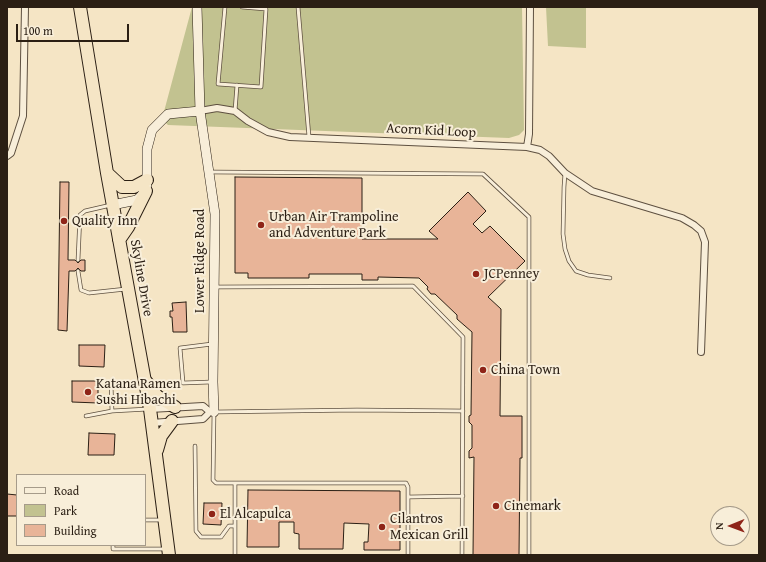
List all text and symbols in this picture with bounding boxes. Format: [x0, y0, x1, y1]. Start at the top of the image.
scale bar [18, 16, 131, 42]
text: 100 m [23, 22, 53, 39]
street label: Acorn Kid Loop [386, 120, 476, 142]
street label: Lower Ridge Road [192, 209, 208, 313]
place label: Urban Air Trampoline and Adventure Park [269, 209, 399, 242]
place label: Quality Inn [72, 213, 138, 229]
marker: Quality Inn [59, 216, 69, 226]
marker: Urban Air Trampoline and Adventure Park [256, 220, 266, 230]
street label: Skyline Drive [126, 238, 156, 318]
place label: JCPenney [484, 266, 539, 282]
marker: JCPenney [471, 269, 481, 279]
place label: China Town [491, 362, 560, 378]
marker: China Town [478, 365, 488, 375]
place label: Katana Ramen Sushi Hibachi [96, 376, 181, 408]
marker: Katana Ramen Sushi Hibachi [83, 387, 93, 397]
legend [16, 474, 146, 546]
text: Road [54, 482, 79, 499]
place label: Cinemark [504, 498, 561, 514]
marker: Cinemark [491, 501, 501, 511]
text: Park [54, 502, 77, 519]
place label: El Alcapulca [220, 506, 291, 522]
north arrow [710, 506, 750, 546]
marker: El Alcapulca [207, 509, 217, 519]
place label: Cilantros Mexican Grill [390, 511, 468, 544]
text: Building [54, 522, 97, 539]
marker: Cilantros Mexican Grill [377, 522, 387, 532]
text: N [711, 522, 727, 530]

